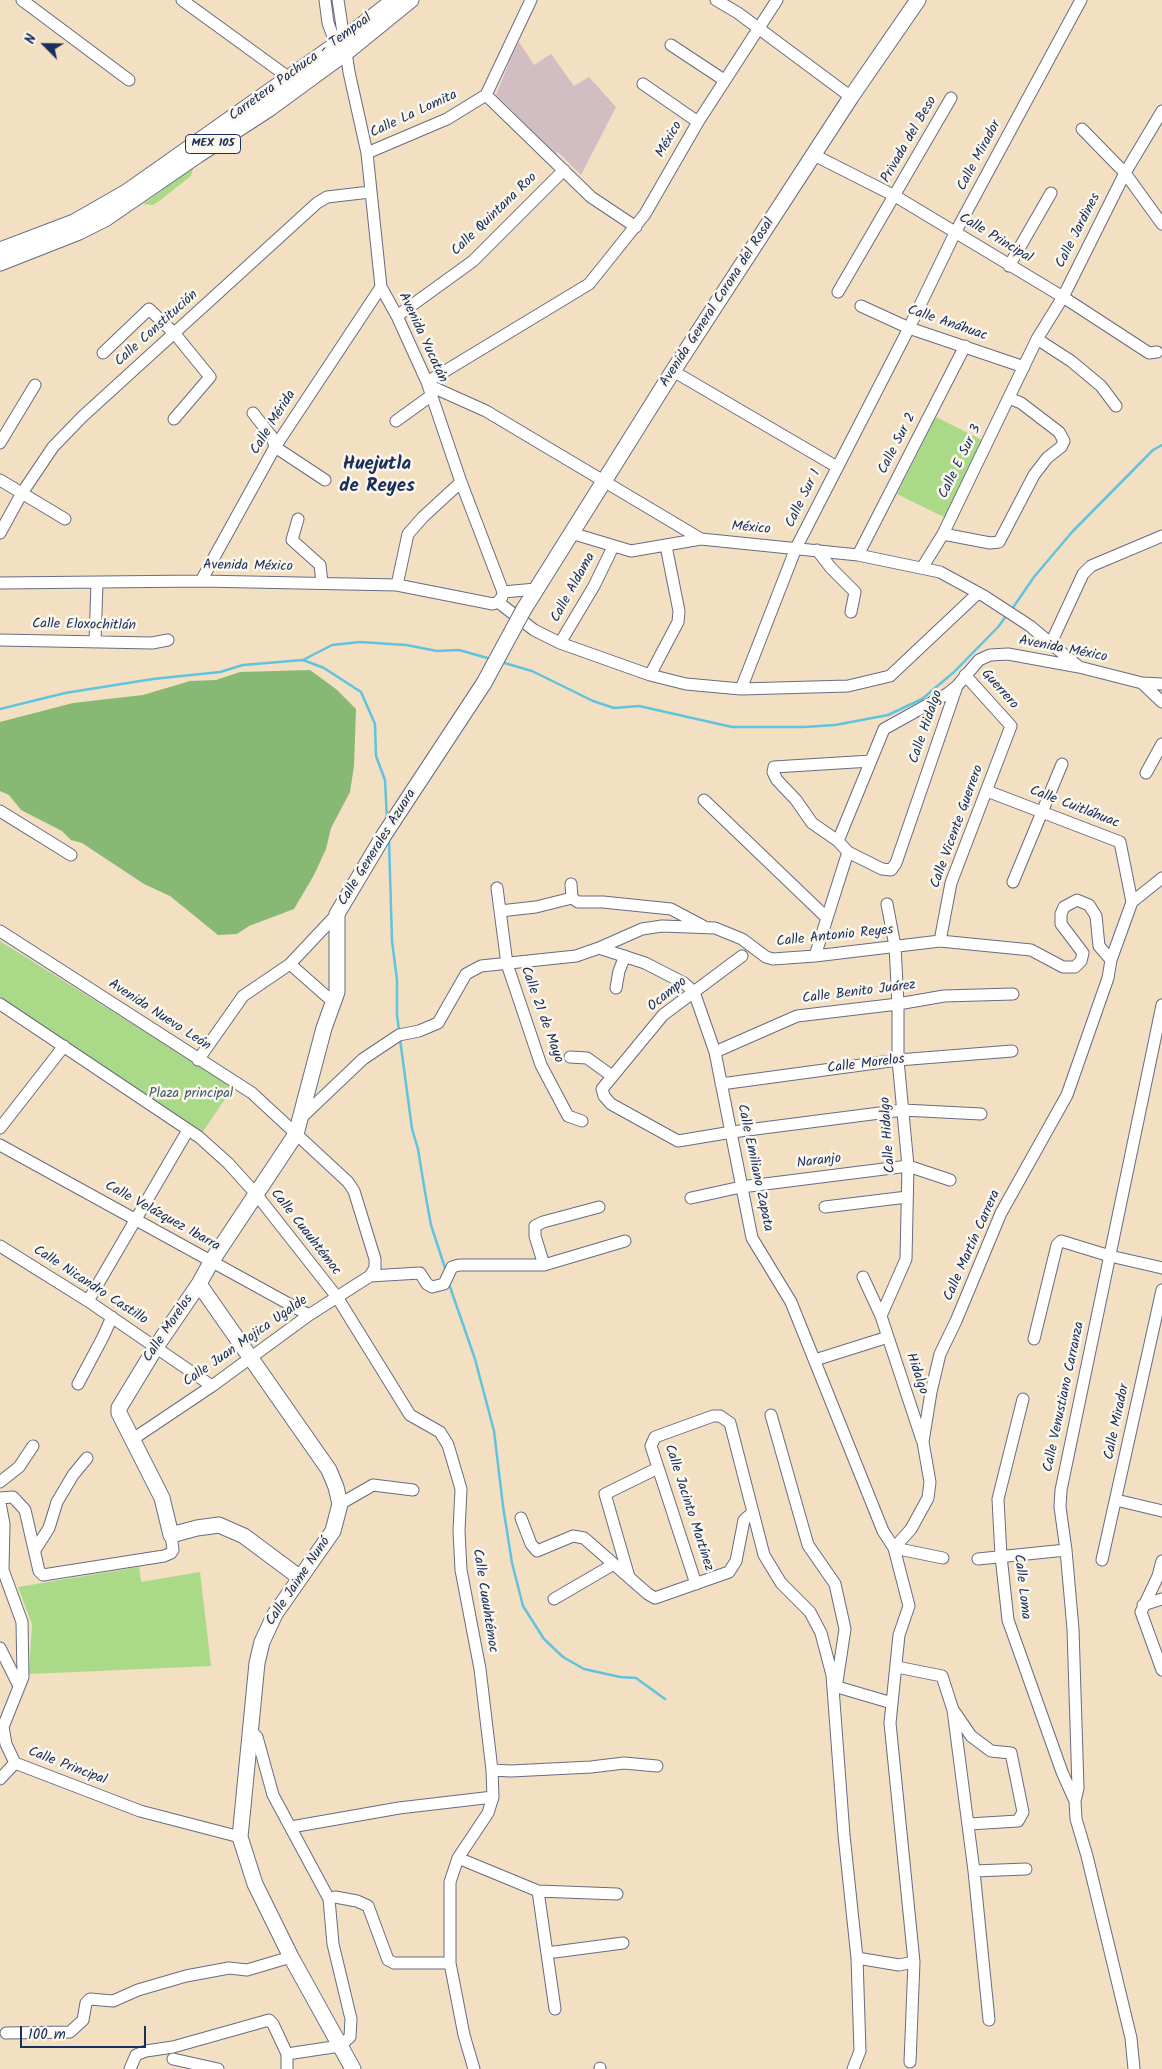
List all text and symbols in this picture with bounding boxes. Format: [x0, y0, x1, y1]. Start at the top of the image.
street label: Carretera Pachuca - Tempoal [226, 11, 376, 125]
north arrow [20, 20, 70, 70]
text: N [19, 31, 43, 48]
street label: Calle La Lomita [368, 88, 460, 142]
street label: Privada del Beso [878, 94, 942, 186]
street label: Calle Mirador [954, 118, 1006, 194]
street label: México [653, 119, 687, 161]
road number: MEX 105 [186, 134, 240, 154]
street label: Calle Quintana Roo [449, 170, 541, 260]
street label: Calle Jardines [1053, 191, 1105, 271]
street label: Calle Principal [955, 210, 1035, 268]
street label: Avenida General Corona del Rosal [657, 216, 779, 390]
street label: Calle Constitución [112, 287, 202, 371]
street label: Avenida Yucatán [394, 290, 450, 386]
street label: Calle Anáhuac [905, 302, 989, 346]
street label: Calle Mérida [248, 388, 300, 458]
street label: Calle Sur 2 [875, 411, 921, 477]
street label: Calle E Sur 3 [936, 422, 986, 502]
district label: Huejutla de Reyes [339, 455, 415, 499]
street label: Calle Sur 1 [783, 467, 825, 531]
street label: México [731, 519, 771, 539]
street label: Calle Aldama [548, 550, 600, 626]
street label: Avenida México [203, 558, 293, 576]
street label: Calle Eloxochitlán [32, 617, 136, 635]
street label: Avenida México [1017, 633, 1109, 667]
street label: Guerrero [977, 666, 1021, 714]
street label: Calle Hidalgo [907, 688, 947, 766]
street label: Calle Vicente Guerrero [928, 763, 988, 891]
street label: Calle Cuitláhuac [1027, 783, 1121, 833]
street label: Calle Generales Azuara [335, 787, 421, 909]
street label: Calle Antonio Reyes [776, 923, 894, 951]
street label: Calle 21 de Mayo [516, 965, 566, 1065]
street label: Ocampo [645, 974, 691, 1016]
street label: Avenida Nuevo León [105, 977, 213, 1055]
street label: Calle Benito Juárez [801, 978, 917, 1008]
street label: Calle Morelos [826, 1052, 906, 1078]
park label: Plaza principal [149, 1087, 233, 1103]
street label: Calle Hidalgo [878, 1096, 900, 1174]
street label: Calle Emiliano Zapata [732, 1103, 776, 1233]
street label: Naranjo [796, 1151, 842, 1173]
street label: Calle Velázquez Ibarra [101, 1178, 223, 1256]
street label: Calle Cuauhtémoc [266, 1186, 344, 1280]
street label: Calle Martín Carrera [941, 1188, 1005, 1304]
street label: Calle Nicandro Castillo [30, 1243, 150, 1329]
street label: Calle Morelos [140, 1292, 198, 1366]
street label: Calle Juan Mojica Ugalde [181, 1293, 311, 1391]
street label: Calle Venustiano Carranza [1041, 1320, 1089, 1474]
street label: Hidalgo [901, 1351, 931, 1397]
street label: Calle Mirador [1102, 1382, 1134, 1462]
street label: Calle Jacinto Martínez [660, 1443, 716, 1573]
street label: Calle Jaime Nunó [263, 1535, 335, 1629]
street label: Calle Cuauhtémoc [467, 1548, 501, 1654]
street label: Calle Loma [1009, 1554, 1033, 1620]
street label: Calle Principal [25, 1744, 109, 1790]
scale bar [22, 2016, 149, 2048]
text: 100 m [28, 2023, 66, 2047]

